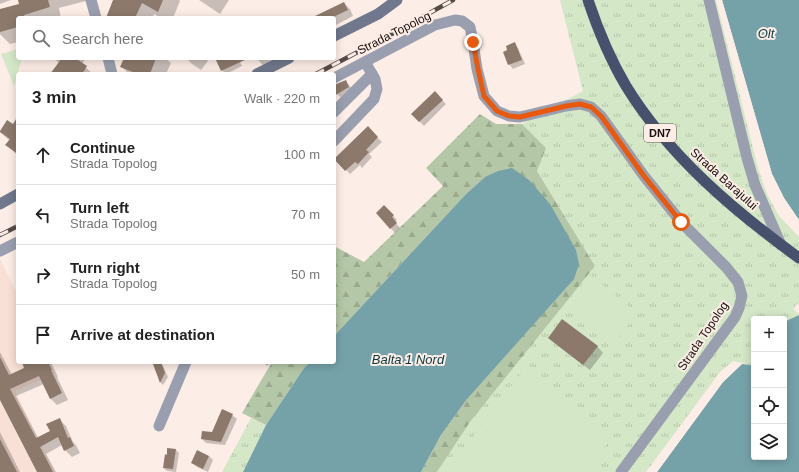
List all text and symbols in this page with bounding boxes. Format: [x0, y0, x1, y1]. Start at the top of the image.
street label: Strada Topolog [355, 8, 433, 58]
search box [16, 16, 336, 60]
water label: Olt [758, 26, 776, 41]
icon: search [30, 27, 52, 49]
text: Search here [62, 30, 144, 47]
route end [464, 33, 482, 51]
text: 3 min [32, 88, 76, 107]
text: Walk · 220 m [244, 91, 320, 106]
road number: DN7 [644, 124, 676, 142]
text: Continue [70, 139, 135, 156]
icon: ahead [32, 144, 54, 166]
street label: Strada Barajului [688, 145, 760, 213]
text: 100 m [284, 147, 320, 162]
text: Strada Topolog [70, 156, 157, 171]
text: Turn left [70, 199, 129, 216]
icon: left [32, 204, 54, 226]
text: 70 m [291, 207, 320, 222]
route start [672, 213, 690, 231]
text: Strada Topolog [70, 216, 157, 231]
text: Turn right [70, 259, 140, 276]
icon: right [32, 264, 54, 286]
text: 50 m [291, 267, 320, 282]
text: Strada Topolog [70, 276, 157, 291]
street label: Strada Topolog [675, 299, 731, 373]
map controls [751, 316, 787, 460]
button: + [751, 316, 787, 352]
icon: arrive [32, 324, 54, 346]
text: Arrive at destination [70, 326, 215, 343]
water label: Balta 1 Nord [372, 352, 445, 367]
button: − [751, 352, 787, 388]
button: locate [751, 388, 787, 424]
button: layers [751, 424, 787, 460]

